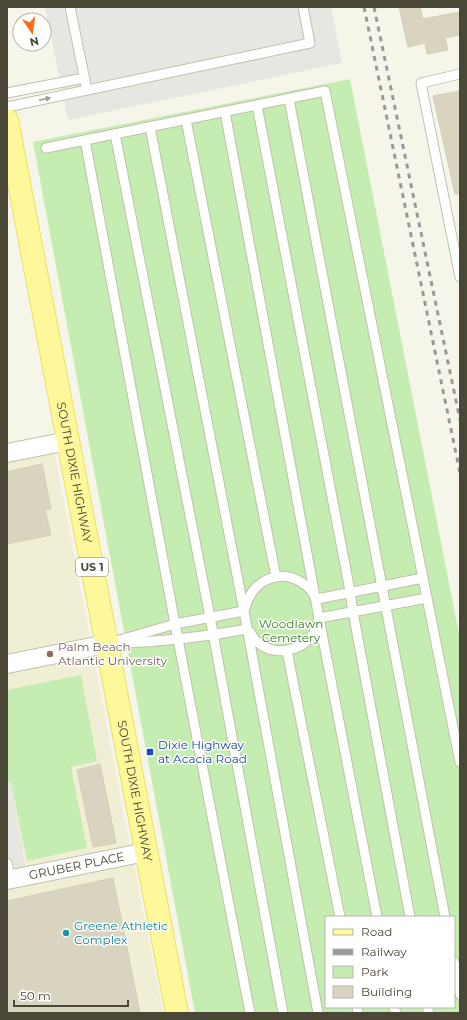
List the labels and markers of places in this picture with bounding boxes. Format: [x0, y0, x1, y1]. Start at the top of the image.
place label: Palm Beach Atlantic University [58, 639, 167, 668]
marker: Palm Beach Atlantic University [45, 649, 55, 659]
place label: Dixie Highway at Acacia Road [158, 737, 247, 766]
marker: Dixie Highway at Acacia Road [145, 747, 155, 757]
place label: Greene Athletic Complex [74, 918, 168, 947]
marker: Greene Athletic Complex [61, 928, 71, 938]

